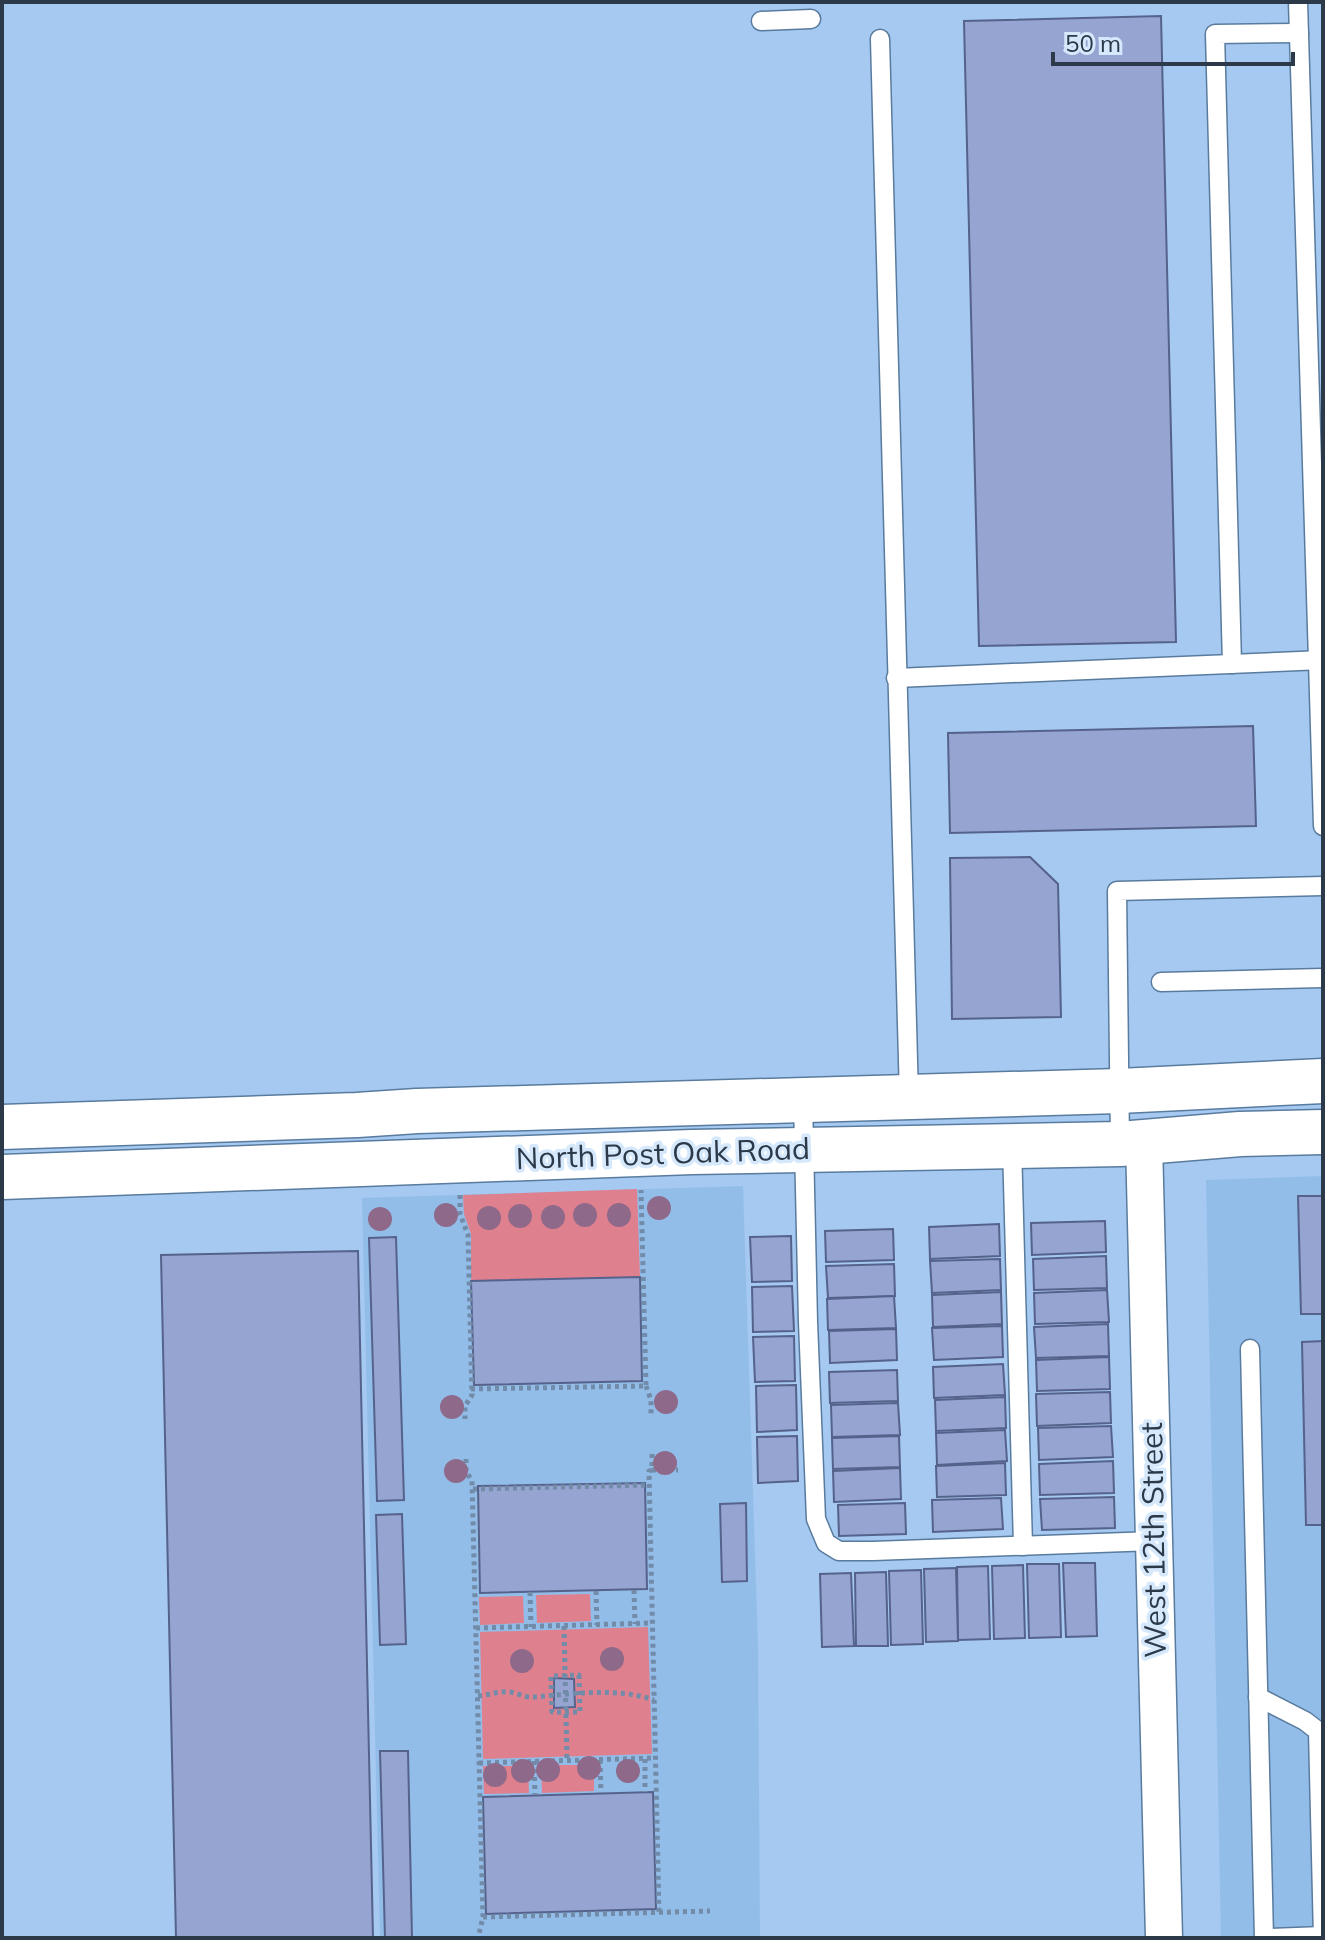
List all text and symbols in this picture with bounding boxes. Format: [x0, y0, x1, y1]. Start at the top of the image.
scale bar [1053, 16, 1293, 66]
text: 50 m [1065, 28, 1121, 58]
street label: North Post Oak Road [515, 1129, 811, 1177]
street label: West 12th Street [1132, 1422, 1174, 1658]

